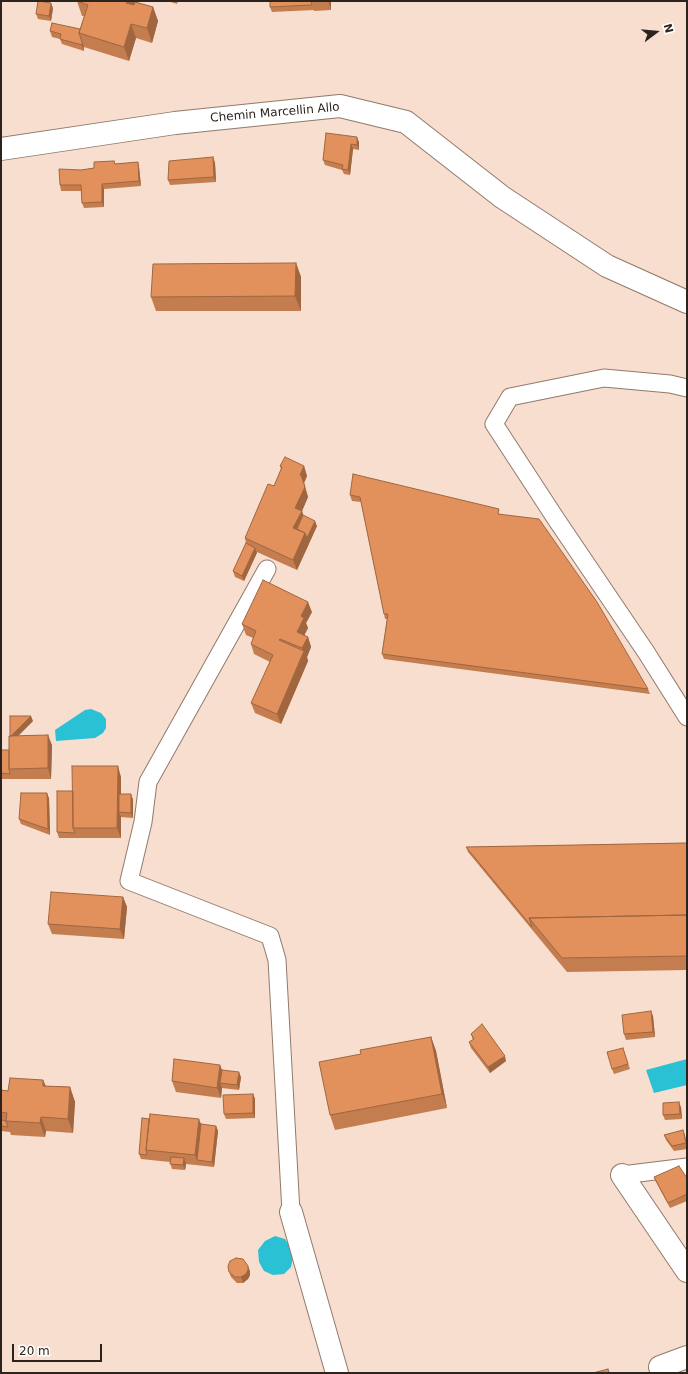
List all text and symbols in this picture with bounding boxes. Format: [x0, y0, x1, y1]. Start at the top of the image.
north arrow [636, 12, 676, 52]
text: N [660, 22, 676, 35]
street label: Chemin Marcellin Allo [210, 100, 340, 126]
scale bar [14, 1336, 104, 1362]
text: 20 m [19, 1344, 50, 1358]

